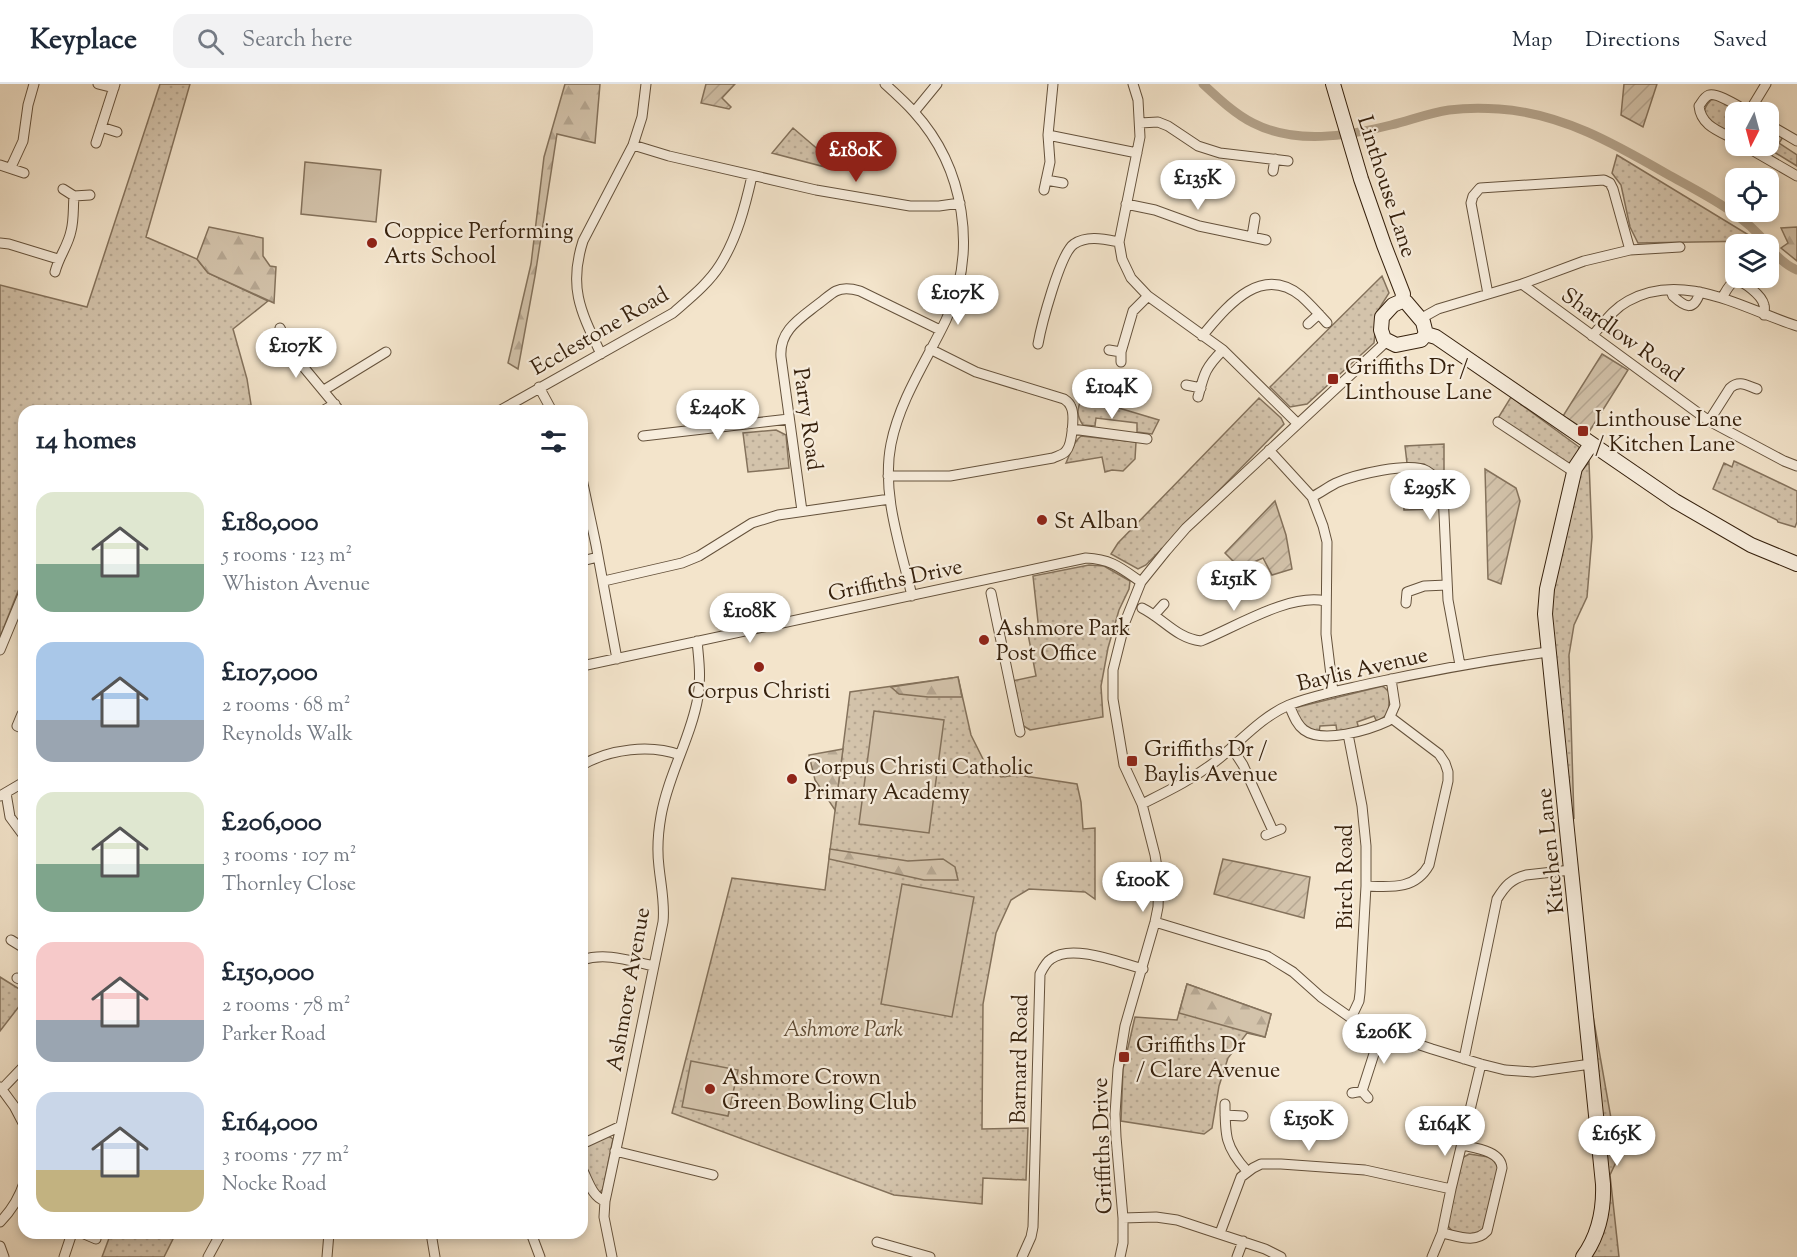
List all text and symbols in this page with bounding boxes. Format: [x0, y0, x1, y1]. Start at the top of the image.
search box [173, 14, 593, 68]
text: Keyplace [30, 21, 137, 61]
icon: search [194, 25, 227, 58]
text: Search here [242, 25, 352, 57]
text: Map [1512, 26, 1552, 56]
text: Directions [1585, 26, 1680, 56]
text: Saved [1713, 26, 1767, 56]
north arrow [1725, 102, 1779, 156]
map controls [1725, 102, 1779, 288]
street label: Linthouse Lane [1347, 112, 1423, 262]
pin: £180K [814, 132, 898, 183]
text: £180K [830, 137, 883, 166]
pin: £135K [1156, 160, 1240, 211]
text: £135K [1174, 165, 1222, 194]
button: locate [1725, 168, 1779, 222]
place label: Coppice Performing Arts School [384, 217, 574, 274]
button: layers [1725, 234, 1779, 288]
marker: Coppice Performing Arts School [365, 236, 379, 250]
pin: £107K [916, 275, 1000, 326]
street label: Ecclestone Road [526, 280, 675, 385]
text: £107K [932, 280, 984, 309]
street label: Shardlow Road [1553, 281, 1689, 392]
pin: £107K [254, 328, 338, 379]
text: £107K [270, 333, 322, 362]
place label: Griffiths Dr / Linthouse Lane [1345, 353, 1492, 410]
street label: Parry Road [783, 366, 829, 473]
pin: £104K [1070, 369, 1154, 420]
marker: Griffiths Dr / Linthouse Lane [1326, 372, 1340, 386]
text: £104K [1086, 374, 1138, 403]
pin: £240K [676, 390, 760, 441]
text: £240K [690, 395, 746, 424]
place label: Linthouse Lane / Kitchen Lane [1595, 405, 1742, 462]
text: 14 homes [36, 423, 136, 460]
marker: Linthouse Lane / Kitchen Lane [1576, 424, 1590, 438]
icon: filters [537, 425, 570, 458]
pin: £295K [1388, 470, 1472, 521]
text: £295K [1404, 475, 1456, 504]
text: £180,000 [222, 505, 318, 542]
place label: St Alban [1054, 507, 1139, 539]
marker: St Alban [1035, 513, 1049, 527]
icon: home [84, 516, 156, 588]
text: 5 rooms · 123 m² [222, 542, 352, 571]
street label: Griffiths Drive [825, 552, 966, 612]
pin: £151K [1192, 561, 1276, 612]
text: £151K [1211, 566, 1257, 595]
text: Whiston Avenue [222, 571, 370, 600]
pin: £108K [708, 593, 792, 644]
text: £108K [724, 598, 776, 627]
place label: Ashmore Park Post Office [996, 614, 1131, 671]
marker: Ashmore Park Post Office [977, 633, 991, 647]
street label: Baylis Avenue [1294, 640, 1431, 702]
text: £107,000 [222, 655, 318, 692]
marker: Corpus Christi [752, 660, 766, 674]
icon: home [84, 666, 156, 738]
place label: Corpus Christi [688, 677, 830, 709]
text: 2 rooms · 68 m² [222, 692, 350, 721]
text: Reynolds Walk [222, 721, 353, 750]
place label: Griffiths Dr / Baylis Avenue [1144, 735, 1278, 792]
place label: Corpus Christi Catholic Primary Academy [804, 753, 1033, 810]
marker: Griffiths Dr / Baylis Avenue [1125, 754, 1139, 768]
marker: Corpus Christi Catholic Primary Academy [785, 772, 799, 786]
street label: Kitchen Lane [1529, 786, 1575, 915]
text: £206,000 [222, 805, 322, 842]
icon: home [84, 816, 156, 888]
street label: Birch Road [1331, 824, 1363, 930]
text: 3 rooms · 107 m² [222, 842, 356, 871]
pin: £100K [1101, 862, 1185, 913]
text: £100K [1116, 867, 1170, 896]
text: Thornley Close [222, 871, 356, 900]
street label: Ashmore Avenue [600, 905, 660, 1074]
text: £150,000 [222, 955, 314, 992]
icon: home [84, 966, 156, 1038]
text: 2 rooms · 78 m² [222, 992, 351, 1021]
street label: Barnard Road [1004, 994, 1038, 1124]
pin: £206K [1342, 1014, 1426, 1065]
park label: Ashmore Park [783, 1015, 903, 1047]
text: £206K [1356, 1019, 1412, 1048]
text: Parker Road [222, 1021, 326, 1050]
place label: Griffiths Dr / Clare Avenue [1136, 1031, 1280, 1088]
marker: Griffiths Dr / Clare Avenue [1117, 1050, 1131, 1064]
place label: Ashmore Crown Green Bowling Club [722, 1063, 917, 1120]
street label: Griffiths Drive [1086, 1077, 1122, 1215]
marker: Ashmore Crown Green Bowling Club [703, 1082, 717, 1096]
pin: £150K [1267, 1101, 1351, 1152]
text: £164,000 [222, 1105, 318, 1142]
text: £150K [1284, 1106, 1334, 1135]
pin: £164K [1403, 1106, 1487, 1157]
text: £164K [1419, 1111, 1471, 1140]
icon: home [84, 1116, 156, 1188]
pin: £165K [1575, 1116, 1659, 1167]
text: £165K [1592, 1121, 1642, 1150]
text: 3 rooms · 77 m² [222, 1142, 349, 1171]
text: Nocke Road [222, 1171, 327, 1200]

